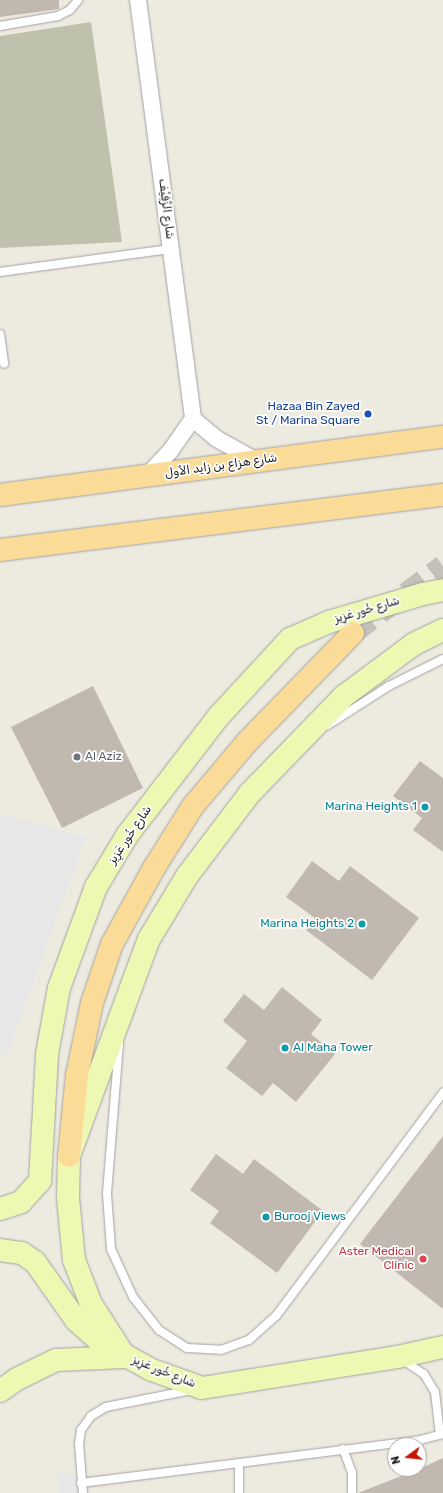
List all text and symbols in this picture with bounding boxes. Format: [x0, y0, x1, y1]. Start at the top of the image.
street label: شارع الزَّفِيْف [155, 178, 177, 240]
place label: Hazaa Bin Zayed St / Marina Square [256, 400, 360, 428]
marker: Hazaa Bin Zayed St / Marina Square [363, 409, 373, 419]
street label: شارع هزاع بن زايد الأول [164, 451, 278, 481]
street label: شارع خُور عَزِيز [333, 594, 401, 626]
place label: Al Aziz [85, 750, 122, 764]
marker: Al Aziz [72, 752, 82, 762]
place label: Marina Heights 1 [325, 800, 417, 814]
marker: Marina Heights 1 [420, 802, 430, 812]
street label: شارع خُور عَزِيز [105, 803, 155, 867]
place label: Marina Heights 2 [260, 917, 354, 931]
marker: Marina Heights 2 [357, 919, 367, 929]
place label: Al Maha Tower [293, 1041, 373, 1055]
marker: Al Maha Tower [280, 1043, 290, 1053]
place label: Burooj Views [274, 1210, 346, 1224]
marker: Burooj Views [261, 1212, 271, 1222]
place label: Aster Medical Clinic [338, 1245, 414, 1273]
marker: Aster Medical Clinic [417, 1253, 429, 1265]
street label: شارع خُور عَزِيز [130, 1353, 198, 1391]
north arrow [387, 1437, 427, 1477]
text: N [389, 1454, 403, 1465]

